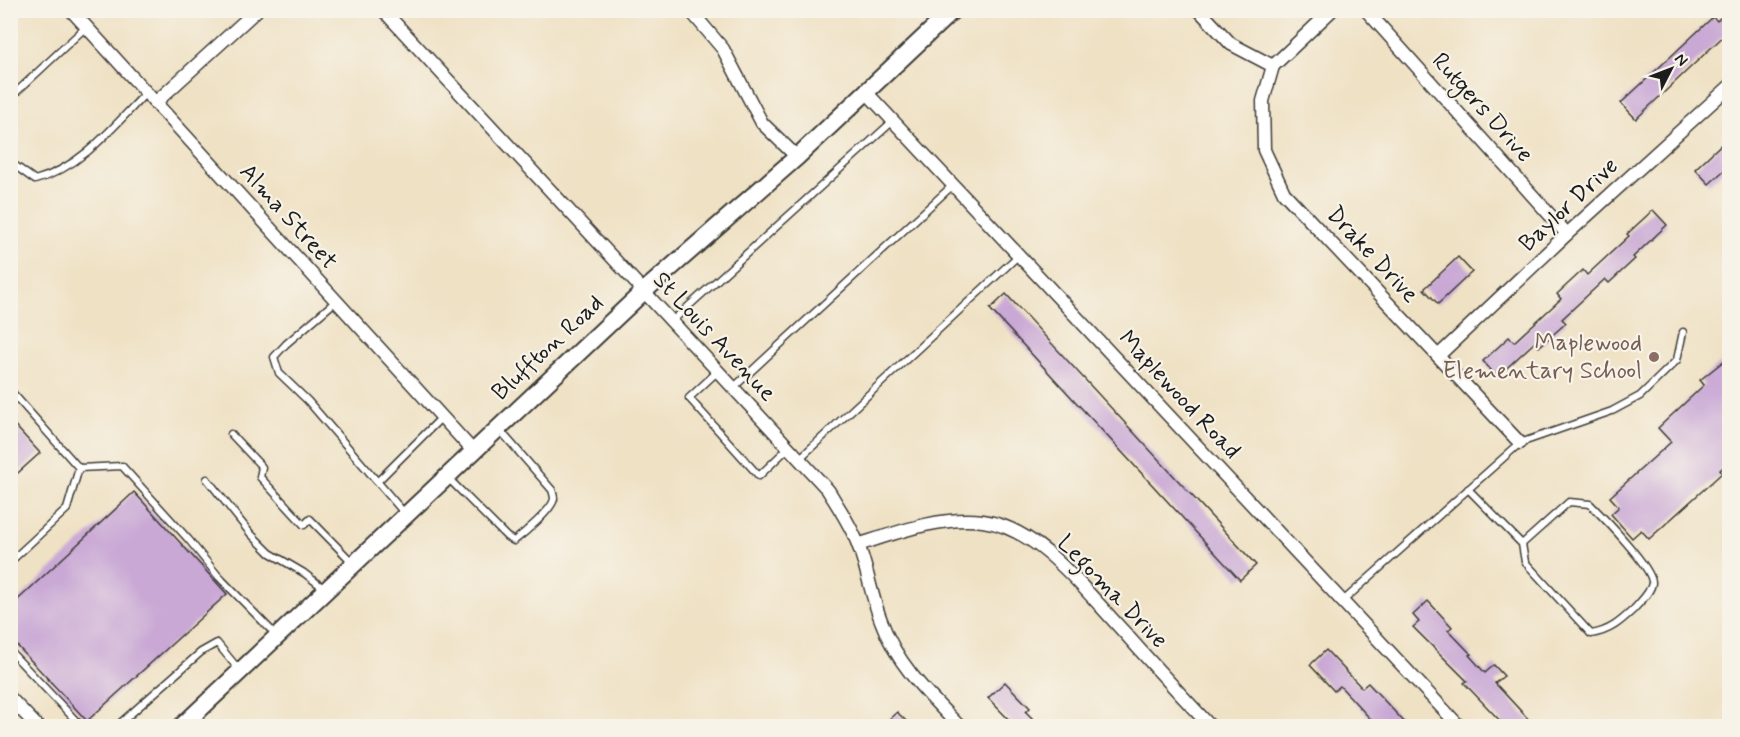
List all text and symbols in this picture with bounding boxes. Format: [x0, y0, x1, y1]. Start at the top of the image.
north arrow [1641, 39, 1701, 99]
street label: Rutgers Drive [1423, 46, 1540, 171]
text: N [1670, 49, 1692, 71]
street label: Baylor Drive [1513, 151, 1625, 259]
street label: Alma Street [232, 157, 344, 277]
street label: Drake Drive [1319, 200, 1425, 310]
street label: St Louis Avenue [646, 265, 782, 409]
street label: Bluffton Road [486, 288, 610, 408]
street label: Maplewood Road [1111, 324, 1247, 466]
place label: Maplewood Elementary School [1443, 328, 1642, 387]
marker: Maplewood Elementary School [1647, 350, 1661, 364]
street label: Legoma Drive [1048, 528, 1174, 658]

